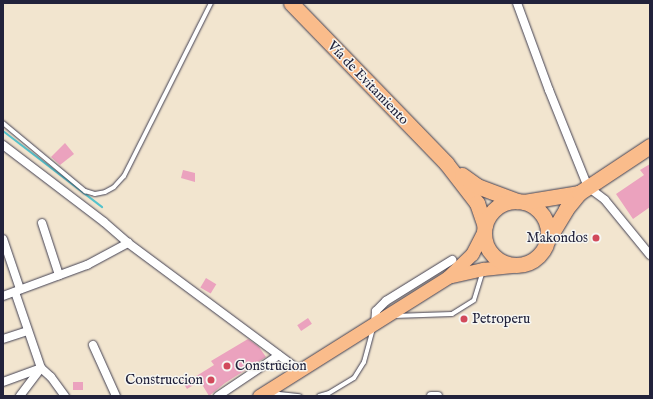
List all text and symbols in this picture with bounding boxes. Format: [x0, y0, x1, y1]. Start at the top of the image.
street label: Vía de Evitamiento [324, 38, 412, 128]
place label: Makondos [527, 230, 588, 246]
marker: Makondos [591, 233, 601, 243]
place label: Petroperu [472, 311, 530, 327]
marker: Petroperu [459, 314, 469, 324]
place label: Construcion [235, 358, 307, 374]
marker: Construcion [222, 361, 232, 371]
place label: Construccion [125, 372, 203, 388]
marker: Construccion [206, 375, 216, 385]

